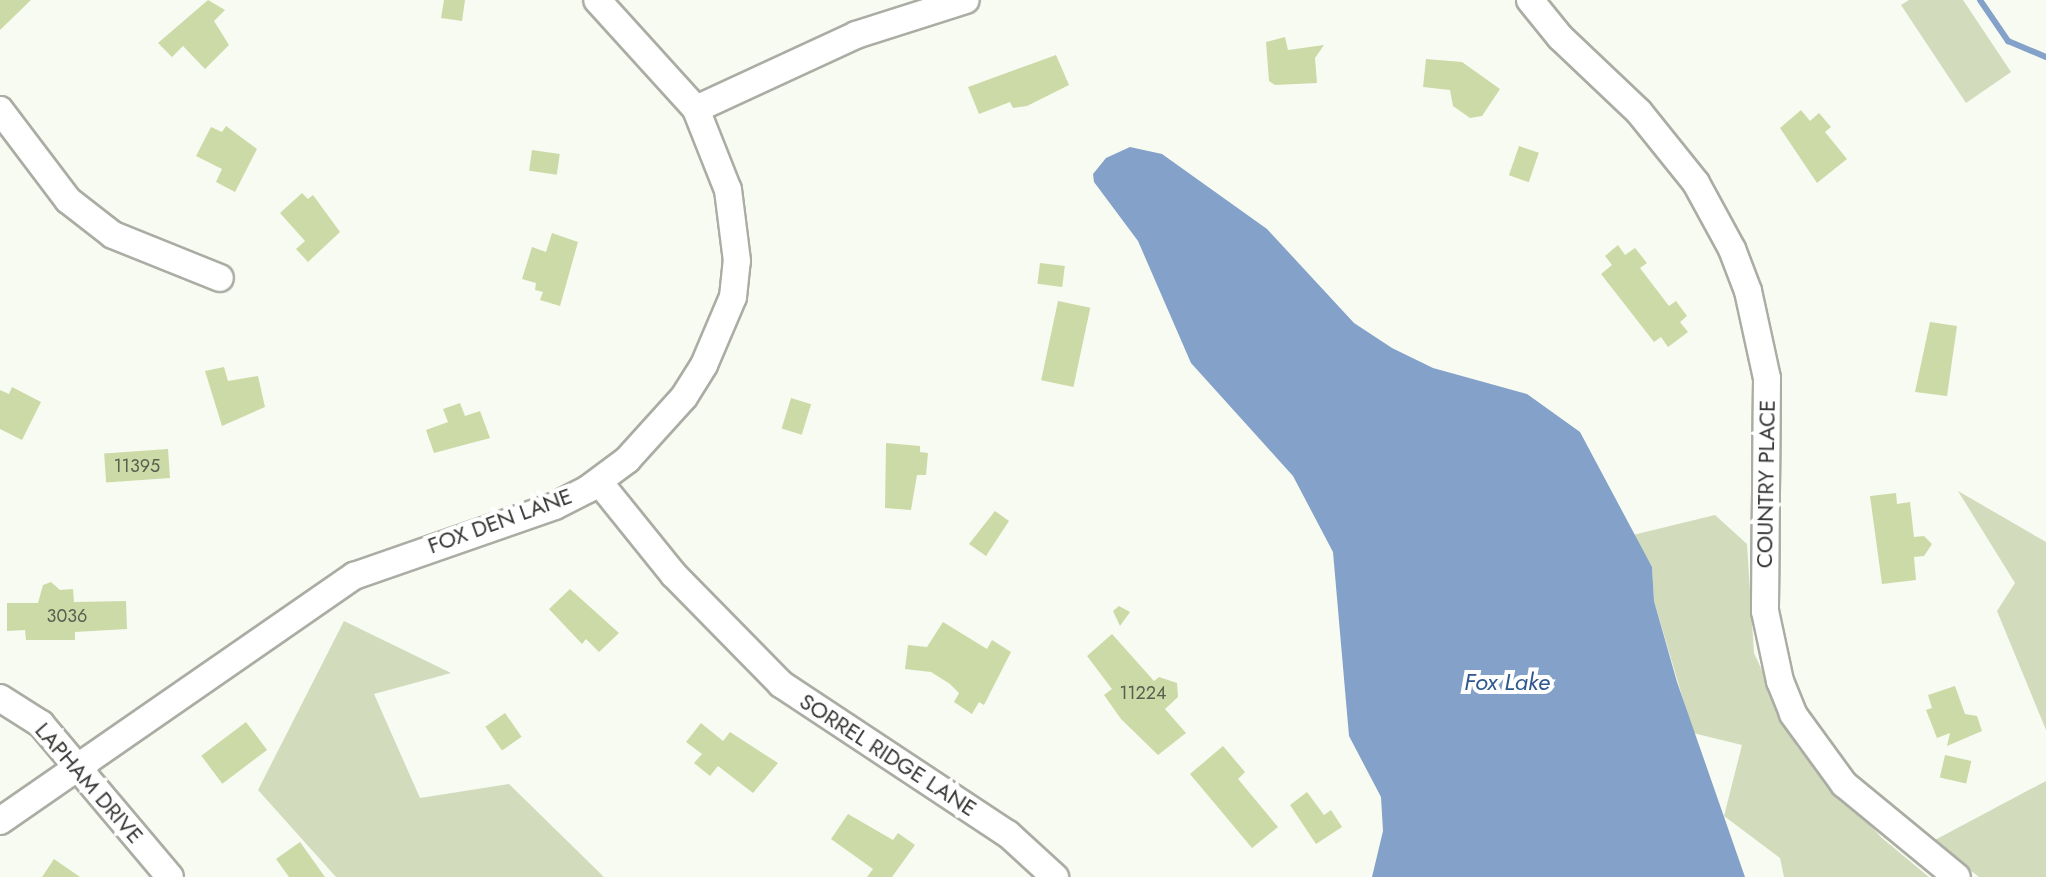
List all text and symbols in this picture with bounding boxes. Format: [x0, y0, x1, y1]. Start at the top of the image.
street label: COUNTRY PLACE [1751, 400, 1781, 568]
house number: 11395 [114, 455, 160, 477]
street label: FOX DEN LANE [424, 483, 576, 559]
house number: 3036 [47, 605, 87, 627]
water label: Fox Lake [1464, 668, 1550, 696]
house number: 11224 [1119, 682, 1167, 704]
street label: SORREL RIDGE LANE [795, 688, 981, 822]
street label: LAPHAM DRIVE [29, 717, 149, 849]

